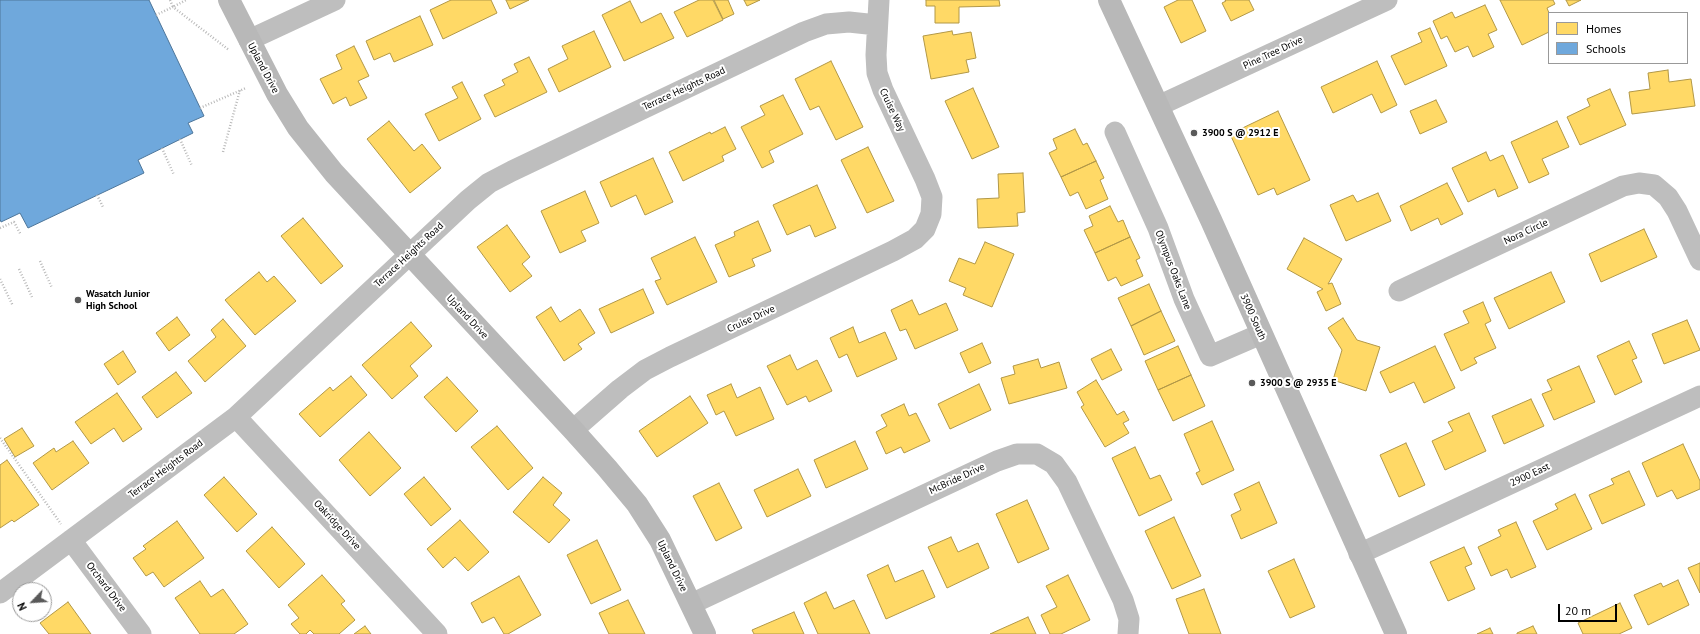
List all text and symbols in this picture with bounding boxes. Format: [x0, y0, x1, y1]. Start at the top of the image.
legend [1548, 12, 1688, 64]
text: Homes [1586, 21, 1621, 36]
street label: Pine Tree Drive [1241, 34, 1305, 72]
street label: Upland Drive [245, 41, 281, 95]
text: Schools [1586, 41, 1626, 56]
street label: Terrace Heights Road [641, 65, 727, 113]
street label: Cruise Way [877, 86, 907, 134]
place label: 3900 S @ 2912 E [1202, 127, 1279, 139]
marker: 3900 S @ 2912 E [1189, 128, 1199, 138]
street label: Nora Circle [1502, 217, 1550, 247]
street label: Terrace Heights Road [372, 220, 446, 290]
street label: Olympus Oaks Lane [1152, 229, 1194, 311]
place label: Wasatch Junior High School [86, 288, 150, 312]
street label: 3900 South [1237, 292, 1269, 342]
street label: Upland Drive [444, 293, 490, 341]
marker: Wasatch Junior High School [73, 295, 83, 305]
street label: Cruise Drive [725, 303, 777, 335]
place label: 3900 S @ 2935 E [1260, 377, 1337, 389]
marker: 3900 S @ 2935 E [1247, 378, 1257, 388]
street label: Terrace Heights Road [126, 437, 206, 501]
street label: McBride Drive [927, 461, 987, 497]
street label: 2900 East [1508, 461, 1552, 489]
street label: Oakridge Drive [311, 498, 363, 552]
street label: Upland Drive [654, 538, 690, 594]
street label: Orchard Drive [83, 560, 129, 614]
north arrow [12, 582, 52, 622]
scale bar [1560, 596, 1619, 622]
text: N [14, 600, 30, 613]
text: 20 m [1565, 603, 1591, 618]

